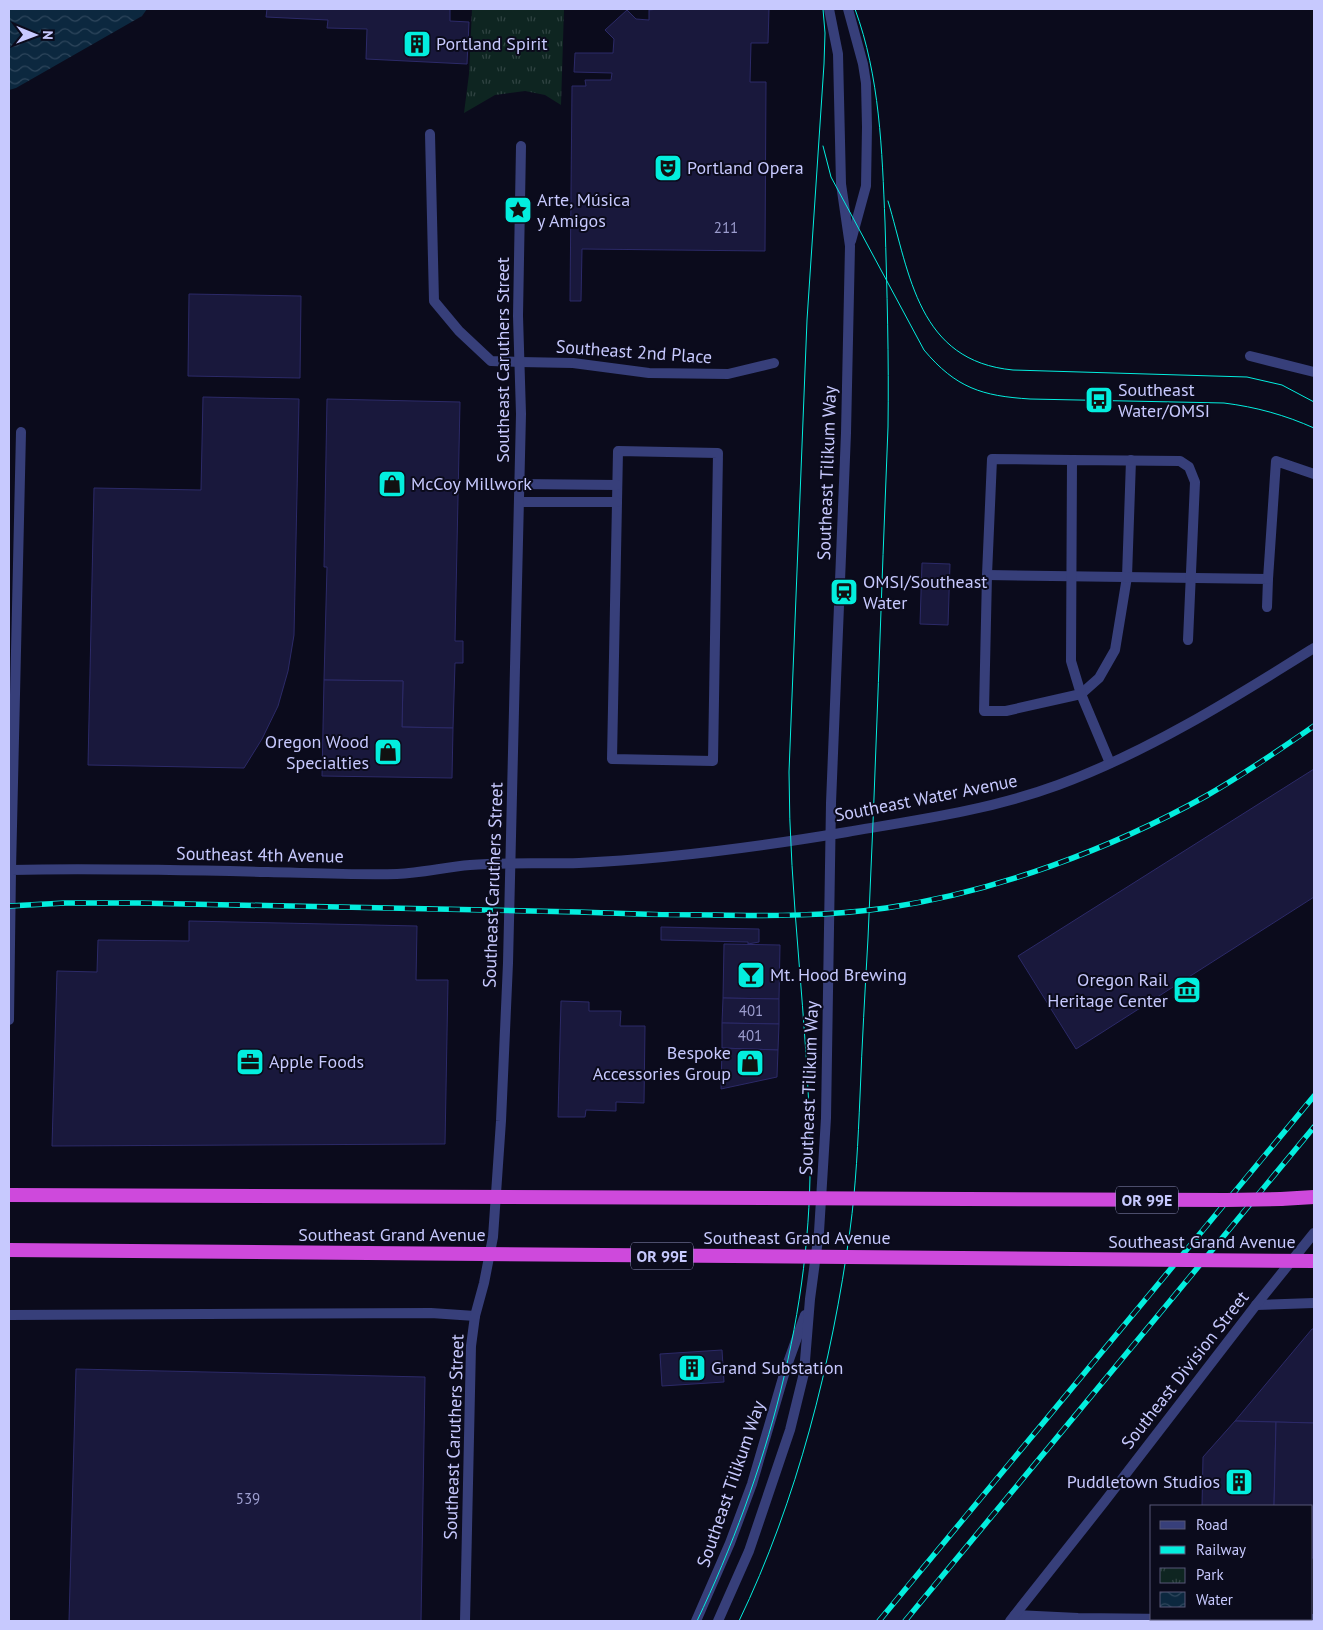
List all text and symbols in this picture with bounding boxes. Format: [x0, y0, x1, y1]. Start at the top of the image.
north arrow [10, 10, 60, 60]
building icon: Portland Spirit [402, 29, 432, 59]
text: N [39, 30, 57, 40]
place label: Portland Spirit [436, 32, 548, 55]
theatre icon: Portland Opera [653, 153, 683, 183]
place label: Portland Opera [687, 156, 804, 179]
place label: Arte, Música y Amigos [537, 188, 630, 232]
place icon: Arte, Música y Amigos [503, 195, 533, 225]
house number: 211 [714, 218, 738, 237]
street label: Southeast Caruthers Street [491, 257, 514, 463]
street label: Southeast 2nd Place [555, 335, 713, 368]
place label: Southeast Water/OMSI [1118, 378, 1210, 422]
street label: Southeast Tilikum Way [812, 385, 841, 561]
bus stop icon: Southeast Water/OMSI [1084, 385, 1114, 415]
shop icon: McCoy Millwork [377, 469, 407, 499]
place label: McCoy Millwork [411, 472, 532, 495]
place label: OMSI/Southeast Water [863, 570, 987, 614]
station icon: OMSI/Southeast Water [829, 577, 859, 607]
place label: Oregon Wood Specialties [265, 730, 369, 774]
shop icon: Oregon Wood Specialties [373, 737, 403, 767]
street label: Southeast Water Avenue [833, 768, 1019, 827]
street label: Southeast Caruthers Street [477, 782, 508, 988]
street label: Southeast 4th Avenue [176, 842, 344, 867]
bar icon: Mt. Hood Brewing [736, 960, 766, 990]
place label: Mt. Hood Brewing [770, 963, 907, 986]
place label: Oregon Rail Heritage Center [1047, 968, 1169, 1012]
museum icon: Oregon Rail Heritage Center [1172, 975, 1202, 1005]
street label: Southeast Tilikum Way [794, 1000, 823, 1176]
house number: 401 [739, 1001, 763, 1020]
house number: 401 [738, 1026, 762, 1045]
place label: Bespoke Accessories Group [593, 1041, 731, 1085]
office icon: Apple Foods [235, 1047, 265, 1077]
shop icon: Bespoke Accessories Group [735, 1048, 765, 1078]
place label: Apple Foods [269, 1050, 364, 1073]
road number: OR 99E [1116, 1186, 1178, 1214]
street label: Southeast Grand Avenue [298, 1223, 486, 1246]
street label: Southeast Grand Avenue [703, 1226, 891, 1249]
street label: Southeast Grand Avenue [1108, 1230, 1296, 1253]
road number: OR 99E [631, 1242, 693, 1270]
street label: Southeast Division Street [1116, 1286, 1253, 1453]
street label: Southeast Caruthers Street [438, 1334, 469, 1540]
building icon: Grand Substation [677, 1353, 707, 1383]
place label: Grand Substation [711, 1356, 843, 1379]
street label: Southeast Tilikum Way [691, 1397, 770, 1570]
building icon: Puddletown Studios [1224, 1467, 1254, 1497]
place label: Puddletown Studios [1067, 1470, 1220, 1493]
house number: 539 [236, 1489, 260, 1508]
legend [1150, 1505, 1313, 1620]
text: Road [1196, 1515, 1228, 1534]
text: Railway [1196, 1540, 1246, 1559]
text: Park [1196, 1565, 1224, 1584]
text: Water [1196, 1590, 1233, 1609]

